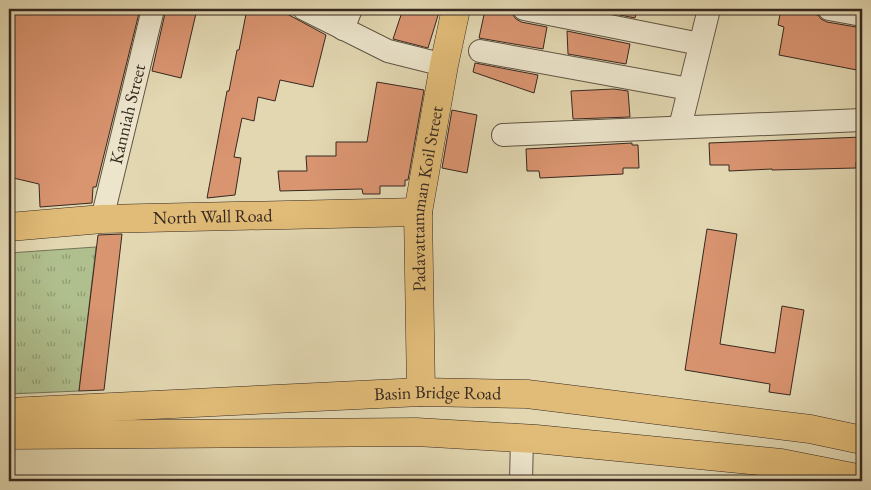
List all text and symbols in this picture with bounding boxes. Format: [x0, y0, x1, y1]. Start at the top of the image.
street label: Kanniah Street [104, 61, 150, 166]
street label: Padavattamman Koil Street [406, 104, 448, 292]
street label: North Wall Road [153, 203, 274, 229]
street label: Basin Bridge Road [373, 380, 502, 405]

